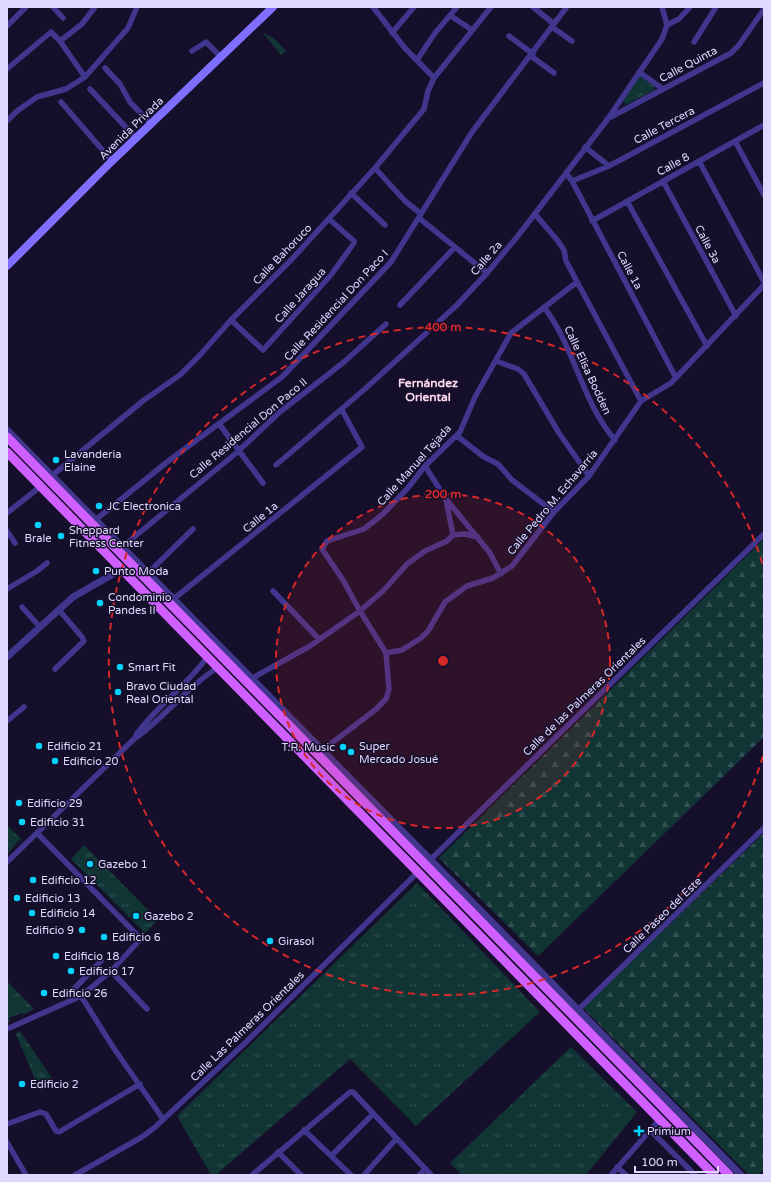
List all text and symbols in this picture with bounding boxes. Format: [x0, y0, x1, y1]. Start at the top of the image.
street label: Calle Quinta [657, 44, 719, 85]
street label: Avenida Privada [96, 94, 166, 162]
street label: Calle Tercera [632, 104, 697, 147]
street label: Calle 8 [655, 150, 692, 179]
street label: Calle Bahoruco [250, 221, 315, 287]
street label: Calle 3a [692, 223, 723, 266]
street label: Calle 2a [468, 238, 505, 278]
street label: Calle Residencial Don Paco I [282, 247, 391, 363]
street label: Calle 1a [614, 249, 645, 292]
street label: Calle Jaragua [272, 265, 329, 326]
text: 400 m [425, 320, 461, 334]
street label: Calle Elisa Bodden [561, 324, 614, 417]
street label: Calle Residencial Don Paco II [187, 375, 310, 482]
district label: Fernández Oriental [398, 376, 458, 404]
street label: Calle Manuel Tejada [375, 422, 454, 509]
street label: Calle Pedro M. Echavarría [504, 447, 600, 558]
place label: Lavanderia Elaine [64, 448, 121, 474]
marker: Lavanderia Elaine [51, 455, 61, 465]
text: 200 m [425, 487, 461, 501]
street label: Calle 1a [240, 499, 281, 535]
place label: JC Electronica [107, 500, 181, 513]
marker: JC Electronica [94, 501, 104, 511]
marker: Brale [33, 520, 43, 530]
place label: Sheppard Fitness Center [69, 524, 144, 550]
marker: Sheppard Fitness Center [56, 531, 66, 541]
place label: Brale [25, 532, 51, 545]
place label: Punto Moda [104, 565, 169, 578]
marker: Punto Moda [91, 566, 101, 576]
place label: Condominio Pandes II [108, 591, 172, 617]
marker: Condominio Pandes II [95, 598, 105, 608]
street label: Calle de las Palmeras Orientales [520, 634, 648, 759]
centre of rings [436, 654, 450, 668]
place label: Smart Fit [128, 661, 176, 674]
marker: Smart Fit [115, 662, 125, 672]
place label: Bravo Ciudad Real Oriental [126, 680, 196, 706]
marker: Bravo Ciudad Real Oriental [113, 687, 123, 697]
place label: Edificio 21 [47, 740, 103, 753]
place label: Super Mercado Josué [359, 740, 438, 766]
marker: Edificio 21 [34, 741, 44, 751]
place label: T.R. Music [281, 741, 335, 754]
marker: T.R. Music [338, 742, 348, 752]
marker: Super Mercado Josué [346, 747, 356, 757]
place label: Edificio 20 [63, 755, 119, 768]
marker: Edificio 20 [50, 756, 60, 766]
place label: Edificio 29 [27, 797, 83, 810]
marker: Edificio 29 [14, 798, 24, 808]
place label: Edificio 31 [30, 816, 86, 829]
marker: Edificio 31 [17, 817, 27, 827]
place label: Gazebo 1 [98, 858, 148, 871]
marker: Gazebo 1 [85, 859, 95, 869]
place label: Edificio 12 [41, 874, 97, 887]
marker: Edificio 12 [28, 875, 38, 885]
street label: Calle Paseo del Este [620, 875, 704, 956]
place label: Edificio 13 [25, 892, 81, 905]
marker: Edificio 13 [12, 893, 22, 903]
place label: Edificio 14 [40, 907, 96, 920]
marker: Edificio 14 [27, 908, 37, 918]
place label: Gazebo 2 [144, 910, 194, 923]
marker: Gazebo 2 [131, 911, 141, 921]
place label: Edificio 9 [25, 924, 74, 937]
marker: Edificio 9 [77, 925, 87, 935]
place label: Edificio 6 [112, 931, 161, 944]
marker: Edificio 6 [99, 932, 109, 942]
place label: Girasol [278, 935, 314, 948]
marker: Girasol [265, 936, 275, 946]
place label: Edificio 18 [64, 950, 120, 963]
marker: Edificio 18 [51, 951, 61, 961]
place label: Edificio 17 [79, 965, 135, 978]
marker: Edificio 17 [66, 966, 76, 976]
street label: Calle Las Palmeras Orientales [188, 968, 307, 1084]
place label: Edificio 26 [52, 987, 108, 1000]
marker: Edificio 26 [39, 988, 49, 998]
place label: Edificio 2 [30, 1078, 79, 1091]
marker: Edificio 2 [17, 1079, 27, 1089]
place label: Primium [647, 1125, 691, 1138]
marker: Primium [634, 1126, 644, 1136]
scale bar [635, 1148, 718, 1174]
text: 100 m [641, 1155, 678, 1169]

